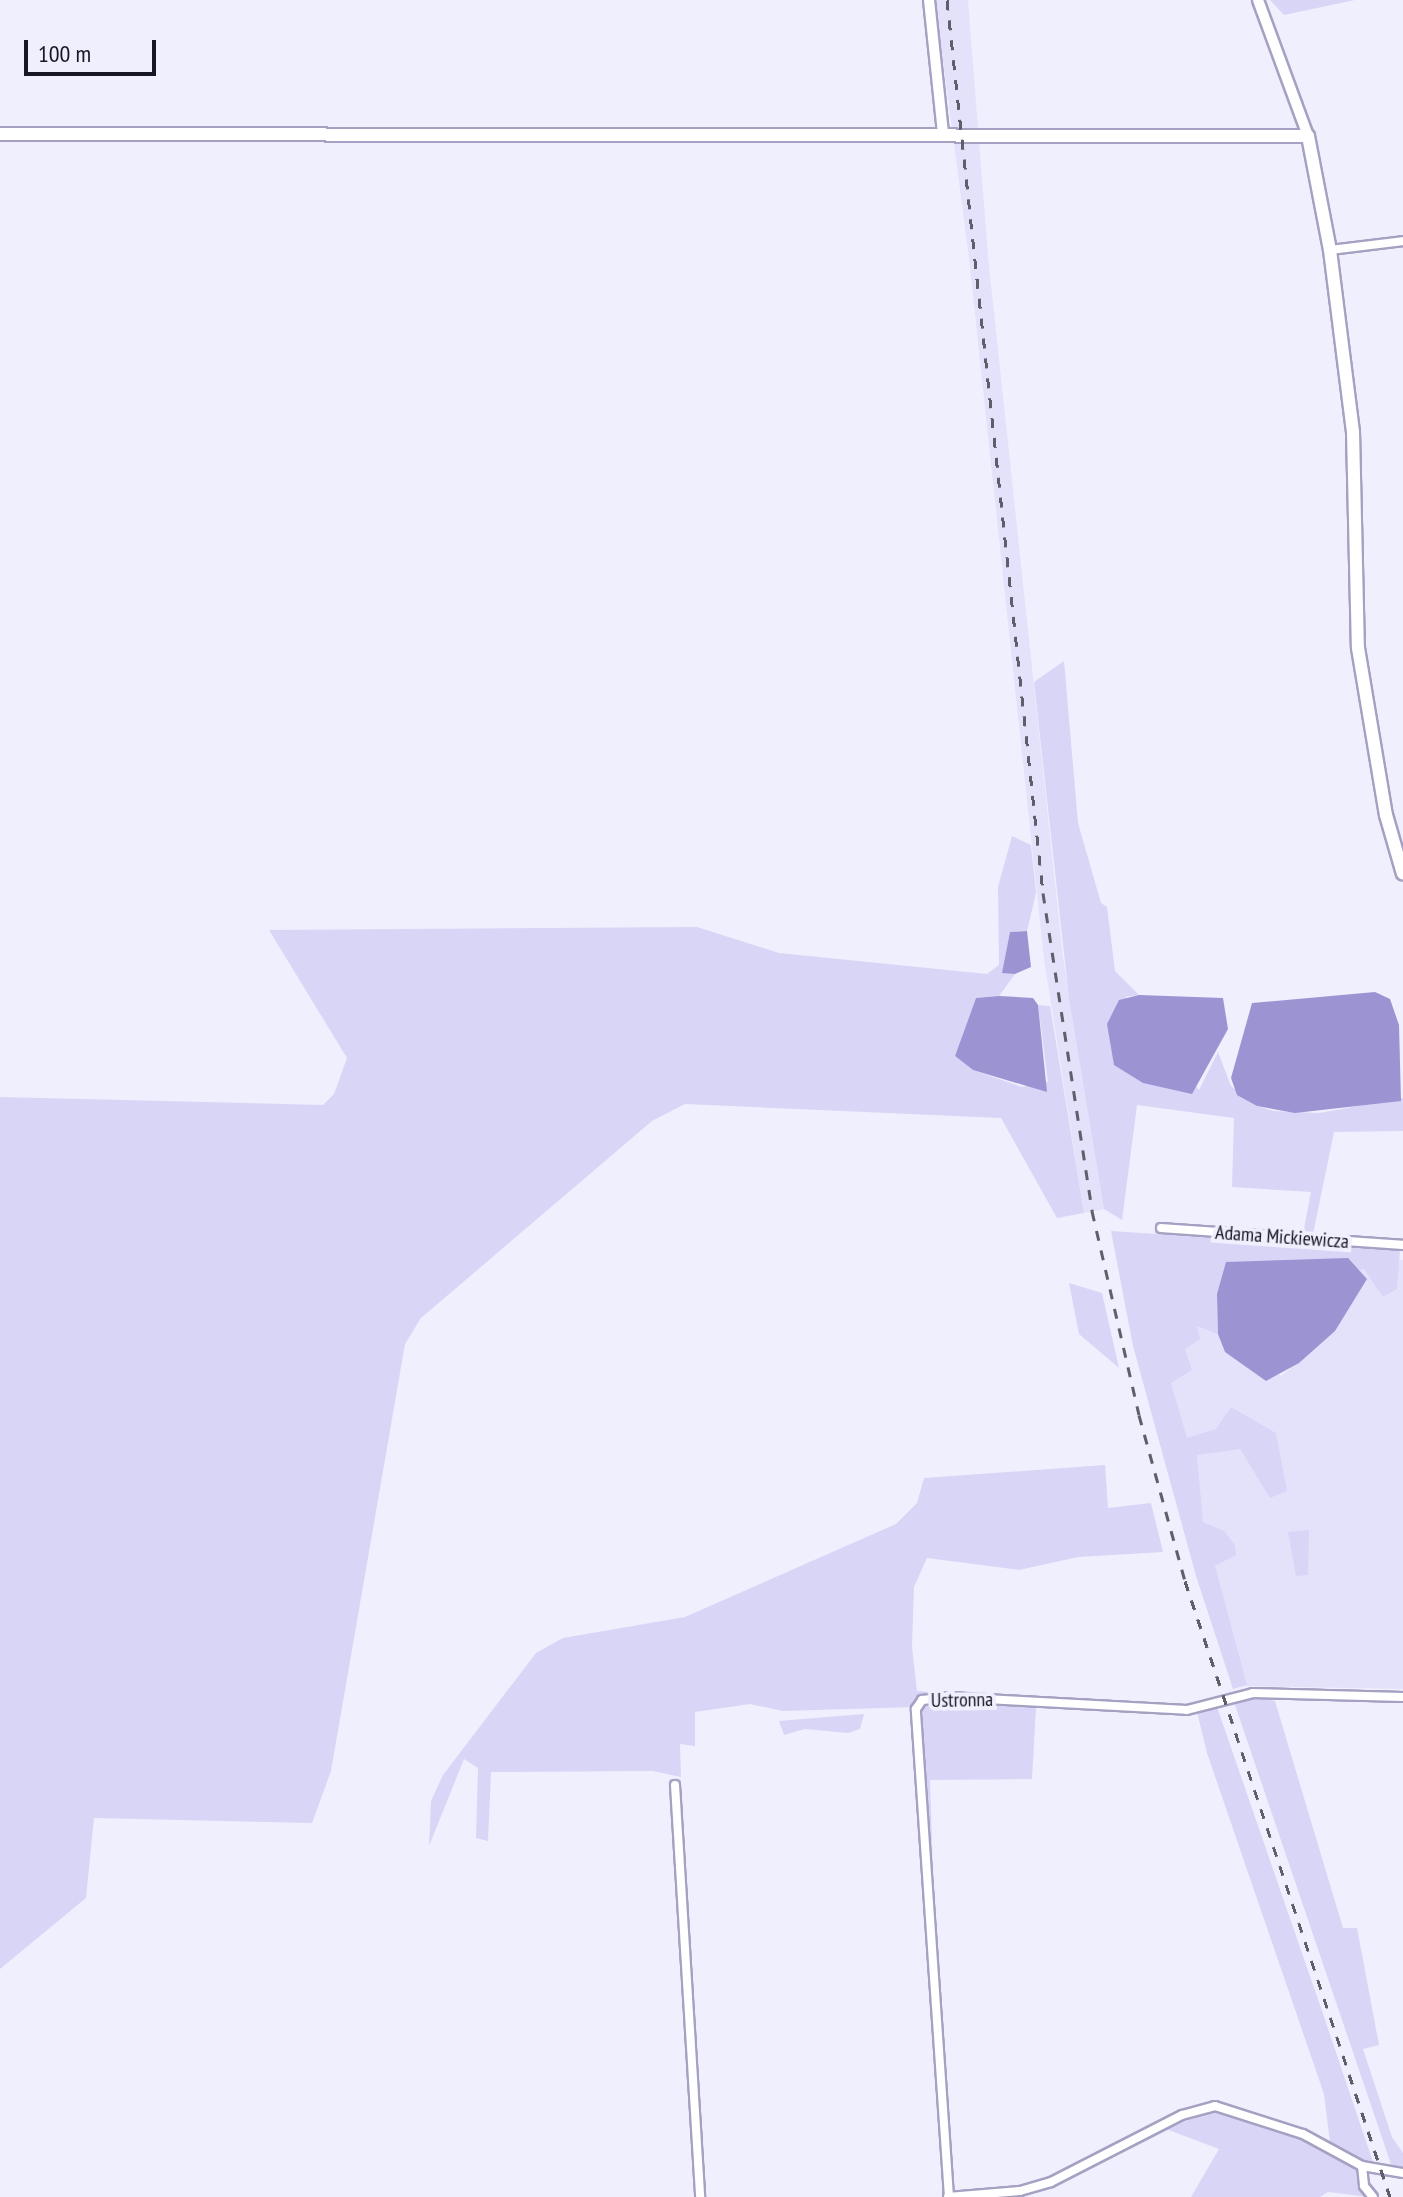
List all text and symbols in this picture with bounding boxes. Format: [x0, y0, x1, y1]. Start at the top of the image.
scale bar [28, 24, 160, 74]
text: 100 m [38, 38, 91, 69]
street label: Adama Mickiewicza [1214, 1220, 1350, 1254]
street label: Ustronna [931, 1687, 993, 1713]

